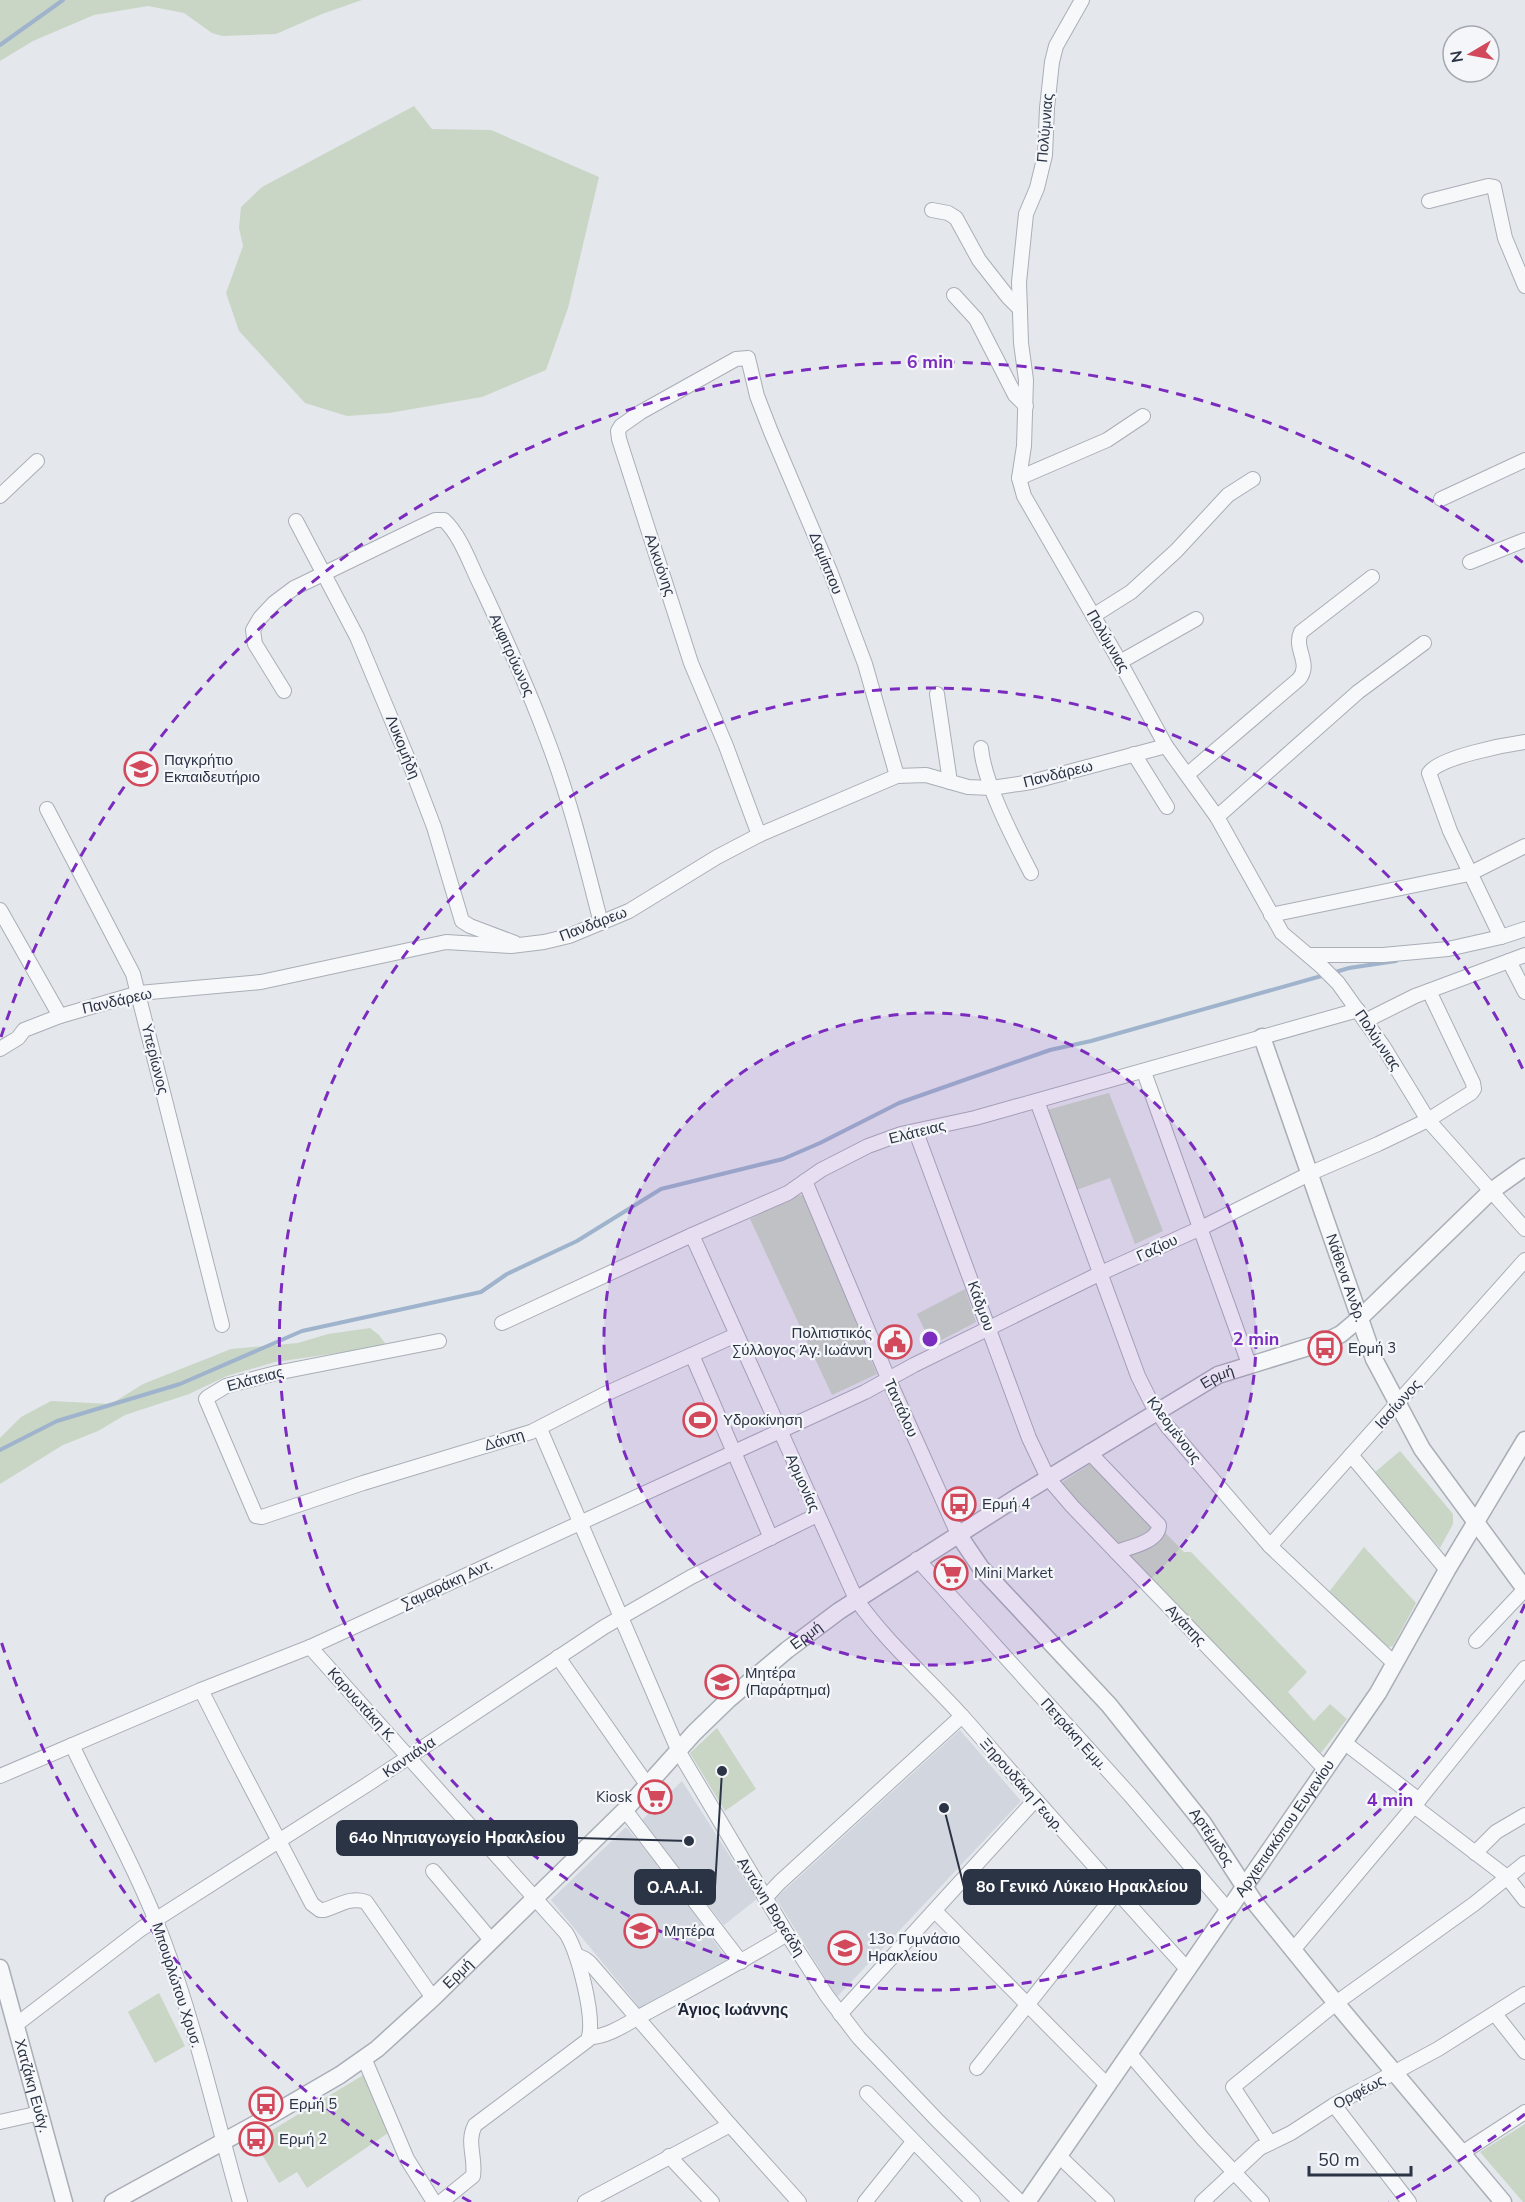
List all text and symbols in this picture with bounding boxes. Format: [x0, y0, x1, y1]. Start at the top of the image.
north arrow [1441, 24, 1501, 84]
text: N [1445, 49, 1469, 64]
street label: Πολύμνιας [1032, 93, 1058, 163]
text: 6 min [907, 350, 953, 374]
street label: Δαμίππου [804, 529, 848, 597]
street label: Αλκυόνης [640, 531, 680, 599]
street label: Πολύμνιας [1082, 606, 1134, 676]
street label: Αμφιτρύωνος [485, 610, 539, 700]
street label: Λυκομήδη [381, 712, 425, 782]
place label: Παγκρήτιο Εκπαιδευτήριο [164, 750, 260, 787]
school or university icon: Παγκρήτιο Εκπαιδευτήριο [123, 751, 159, 787]
street label: Πανδάρεω [1021, 756, 1095, 792]
street label: Πανδάρεω [556, 902, 630, 946]
street label: Πανδάρεω [80, 983, 154, 1019]
street label: Πολύμνιας [1350, 1006, 1406, 1074]
street label: Υπερίωνος [137, 1022, 173, 1096]
street label: Ελάτειας [887, 1115, 947, 1149]
street label: Γαζίου [1133, 1230, 1181, 1266]
street label: Νάθενα Ανδρ. [1321, 1231, 1370, 1325]
street label: Κάδμου [963, 1278, 999, 1334]
place label: Πολιτιστικός Σύλλογος Άγ. Ιωάννη [732, 1323, 872, 1360]
public building icon: Πολιτιστικός Σύλλογος Άγ. Ιωάννη [877, 1324, 913, 1360]
text: 2 min [1233, 1327, 1279, 1351]
centre of rings [920, 1329, 940, 1349]
bus stop icon: Ερμή 3 [1307, 1330, 1343, 1366]
place label: Ερμή 3 [1348, 1338, 1396, 1358]
street label: Ερμή [1196, 1361, 1236, 1393]
street label: Ελάτειας [224, 1362, 286, 1396]
street label: Ιασίωνος [1370, 1375, 1426, 1433]
street label: Ταντάλου [879, 1376, 923, 1440]
street label: Κλεομένους [1142, 1392, 1206, 1468]
sports icon: Υδροκίνηση [682, 1402, 718, 1438]
place label: Υδροκίνηση [723, 1410, 803, 1430]
street label: Δάντη [481, 1424, 527, 1456]
street label: Αρμονίας [781, 1451, 825, 1515]
bus stop icon: Ερμή 4 [941, 1486, 977, 1522]
place label: Ερμή 4 [982, 1494, 1030, 1514]
street label: Σαμαράκη Αντ. [398, 1554, 496, 1614]
supermarket icon: Mini Market [933, 1555, 969, 1591]
place label: Mini Market [974, 1563, 1054, 1583]
street label: Αγάπης [1161, 1600, 1211, 1650]
street label: Ερμή [786, 1617, 826, 1654]
street label: Καρυωτάκη Κ. [323, 1663, 401, 1747]
place label: Μητέρα (Παράρτημα) [745, 1663, 831, 1700]
school or university icon: Μητέρα (Παράρτημα) [704, 1664, 740, 1700]
street label: Πετράκη Εμμ. [1036, 1694, 1112, 1774]
street label: Καντιάνα [378, 1732, 440, 1782]
street label: Ξηρουδάκη Γεωρ. [976, 1734, 1068, 1836]
street label: Αρχιεπισκόπου Ευγενίου [1230, 1756, 1339, 1901]
supermarket icon: Kiosk [637, 1779, 673, 1815]
place label: Kiosk [596, 1787, 632, 1807]
text: 4 min [1367, 1788, 1413, 1812]
street label: Αρτέμιδος [1185, 1804, 1239, 1870]
callout: 64ο Νηπιαγωγείο Ηρακλείου [337, 1821, 577, 1855]
text: 64ο Νηπιαγωγείο Ηρακλείου [349, 1827, 565, 1849]
street label: Αντώνη Βορεάδη [733, 1854, 809, 1960]
callout: Ο.Α.Α.Ι. [635, 1870, 715, 1904]
callout: 8ο Γενικό Λύκειο Ηρακλείου [964, 1870, 1200, 1904]
text: 8ο Γενικό Λύκειο Ηρακλείου [976, 1876, 1188, 1898]
text: Ο.Α.Α.Ι. [647, 1877, 703, 1899]
school or university icon: Μητέρα [623, 1913, 659, 1949]
street label: Μπουρλώτου Χρυσ. [147, 1920, 207, 2050]
place label: Μητέρα [664, 1921, 715, 1941]
place label: 13o Γυμνάσιο Ηρακλείου [868, 1929, 960, 1966]
school or university icon: 13o Γυμνάσιο Ηρακλείου [827, 1930, 863, 1966]
street label: Ερμή [438, 1954, 478, 1993]
district label: Άγιος Ιωάννης [678, 1999, 788, 2021]
street label: Χατζάκη Ευάγ. [10, 2037, 55, 2135]
street label: Ορφέως [1330, 2070, 1388, 2114]
bus stop icon: Ερμή 5 [248, 2086, 284, 2122]
place label: Ερμή 5 [289, 2094, 337, 2114]
bus stop icon: Ερμή 2 [238, 2121, 274, 2157]
place label: Ερμή 2 [279, 2129, 327, 2149]
scale bar [1309, 2139, 1411, 2177]
text: 50 m [1318, 2148, 1360, 2172]

